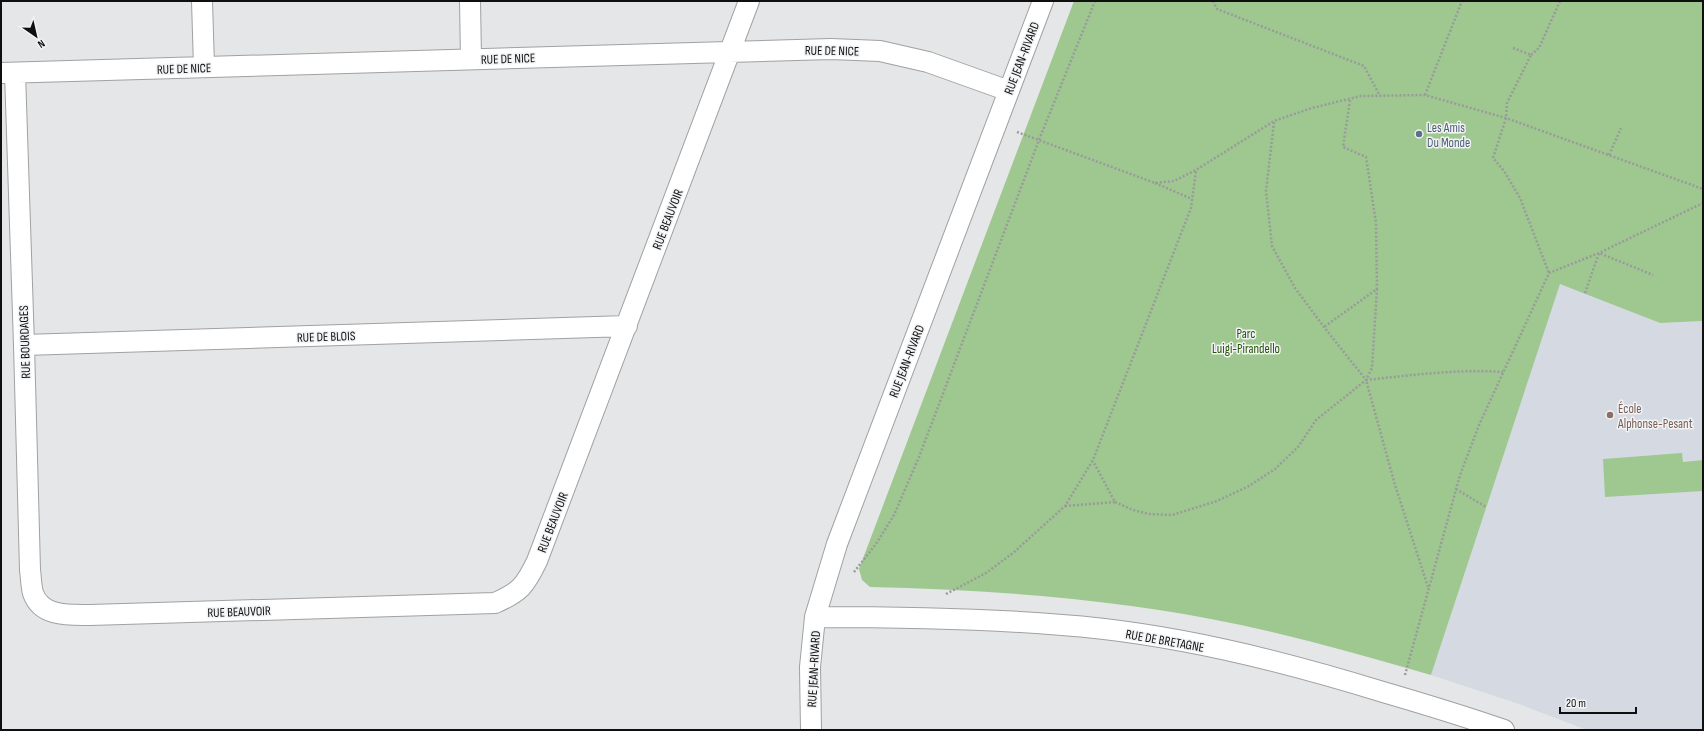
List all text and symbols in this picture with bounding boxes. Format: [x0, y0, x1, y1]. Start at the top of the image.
north arrow [16, 16, 56, 56]
street label: RUE JEAN-RIVARD [1001, 20, 1043, 97]
text: N [35, 37, 47, 51]
street label: RUE DE NICE [805, 43, 859, 59]
street label: RUE DE NICE [481, 50, 536, 68]
street label: RUE DE NICE [157, 60, 212, 78]
place label: Les Amis Du Monde [1427, 120, 1470, 151]
marker: Les Amis Du Monde [1414, 129, 1424, 139]
street label: RUE BEAUVOIR [649, 187, 687, 252]
street label: RUE BOURDAGES [16, 304, 34, 379]
street label: RUE JEAN-RIVARD [886, 323, 928, 400]
park label: Parc Luigi-Pirandello [1212, 326, 1280, 357]
street label: RUE DE BLOIS [296, 328, 356, 346]
place label: École Alphonse-Pesant [1617, 401, 1693, 432]
marker: École Alphonse-Pesant [1605, 410, 1615, 420]
street label: RUE BEAUVOIR [534, 490, 572, 555]
street label: RUE BEAUVOIR [207, 603, 271, 621]
street label: RUE DE BRETAGNE [1124, 626, 1205, 656]
street label: RUE JEAN-RIVARD [804, 630, 824, 708]
scale bar [1560, 689, 1636, 715]
text: 20 m [1566, 696, 1586, 711]

